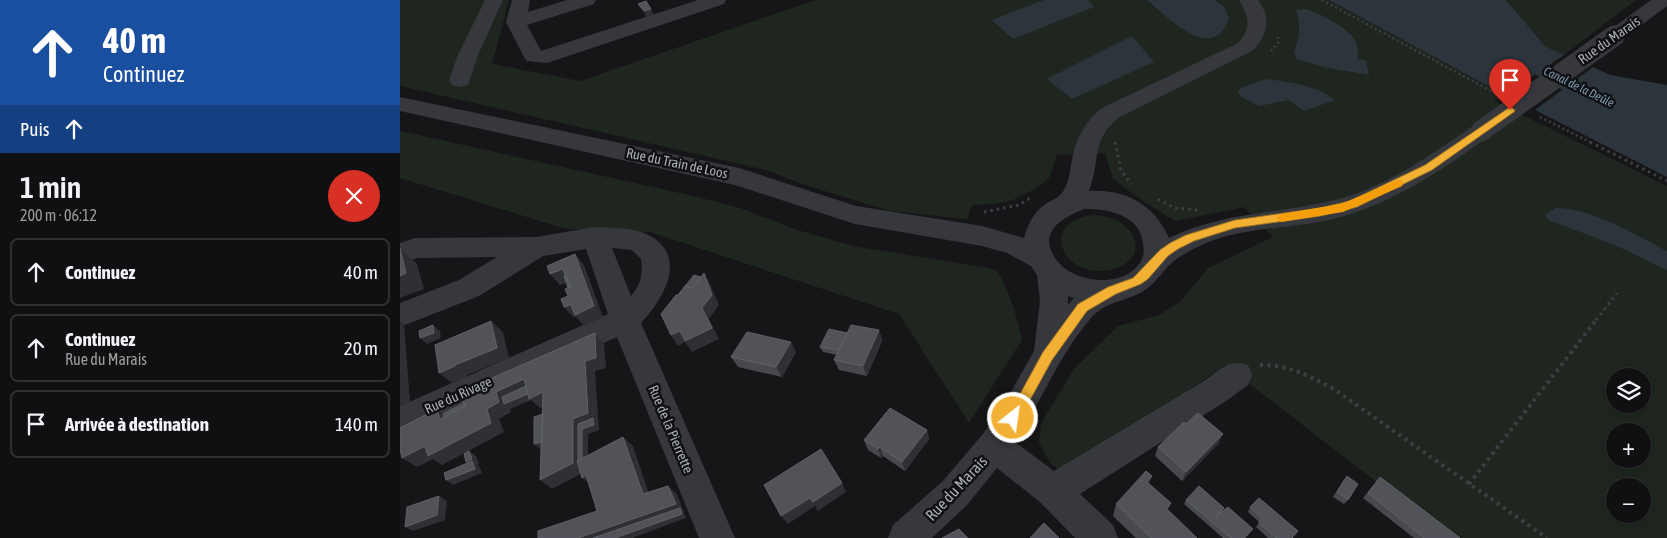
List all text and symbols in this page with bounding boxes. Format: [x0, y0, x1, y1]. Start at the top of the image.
street label: Rue du Marais [1575, 13, 1643, 67]
icon: ahead [20, 20, 85, 85]
text: 40 m [103, 20, 166, 60]
pin [1489, 59, 1531, 110]
text: Continuez [103, 61, 185, 87]
water label: Canal de la Deûle [1541, 64, 1617, 110]
icon: arrive [1496, 66, 1524, 94]
icon: ahead [60, 115, 88, 143]
text: Puis [20, 118, 50, 140]
street label: Rue du Train de Loos [625, 144, 729, 182]
text: 1 min [20, 170, 81, 204]
button: close [328, 170, 380, 222]
text: 200 m · 06:12 [20, 206, 97, 224]
icon: ahead [22, 258, 50, 286]
text: Continuez [65, 261, 135, 283]
text: 40 m [344, 261, 378, 283]
text: Continuez [65, 328, 135, 350]
icon: ahead [22, 334, 50, 362]
text: 20 m [344, 337, 378, 359]
text: Rue du Marais [65, 350, 147, 368]
map controls [1606, 368, 1651, 523]
button: layers [1606, 368, 1651, 413]
street label: Rue du Rivage [422, 373, 494, 417]
street label: Rue de la Pierrette [645, 383, 697, 475]
position arrow [986, 391, 1038, 443]
icon: arrive [22, 410, 50, 438]
text: Arrivée à destination [65, 413, 209, 435]
text: 140 m [335, 413, 378, 435]
button: + [1606, 423, 1651, 468]
street label: Rue du Marais [921, 452, 991, 524]
button: − [1606, 478, 1651, 523]

